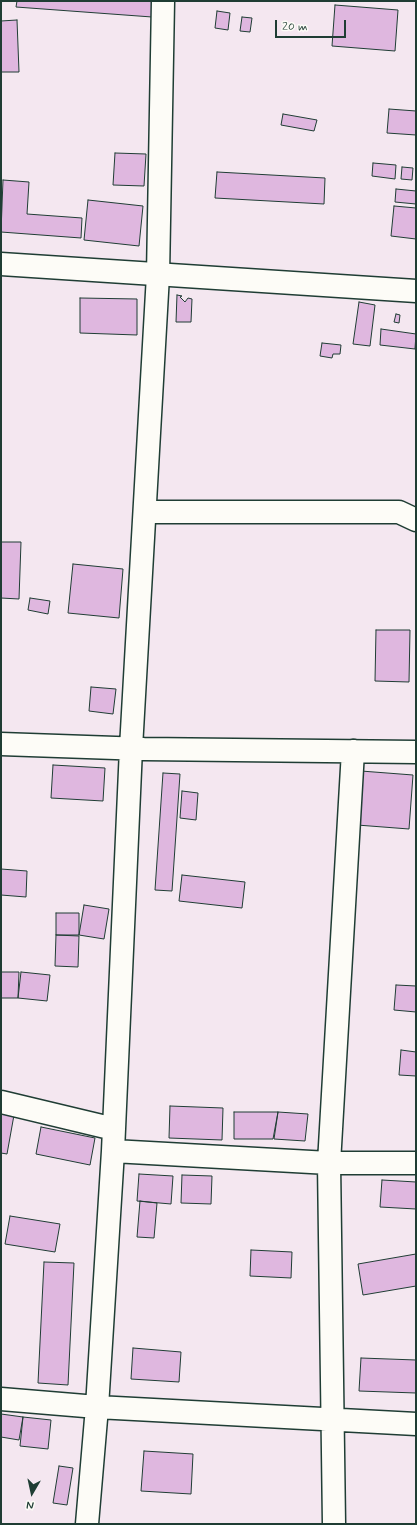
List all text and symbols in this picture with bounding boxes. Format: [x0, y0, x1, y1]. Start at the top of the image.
scale bar [277, 12, 348, 38]
text: 20 m [282, 19, 308, 35]
north arrow [12, 1473, 52, 1513]
text: N [25, 1497, 35, 1512]

